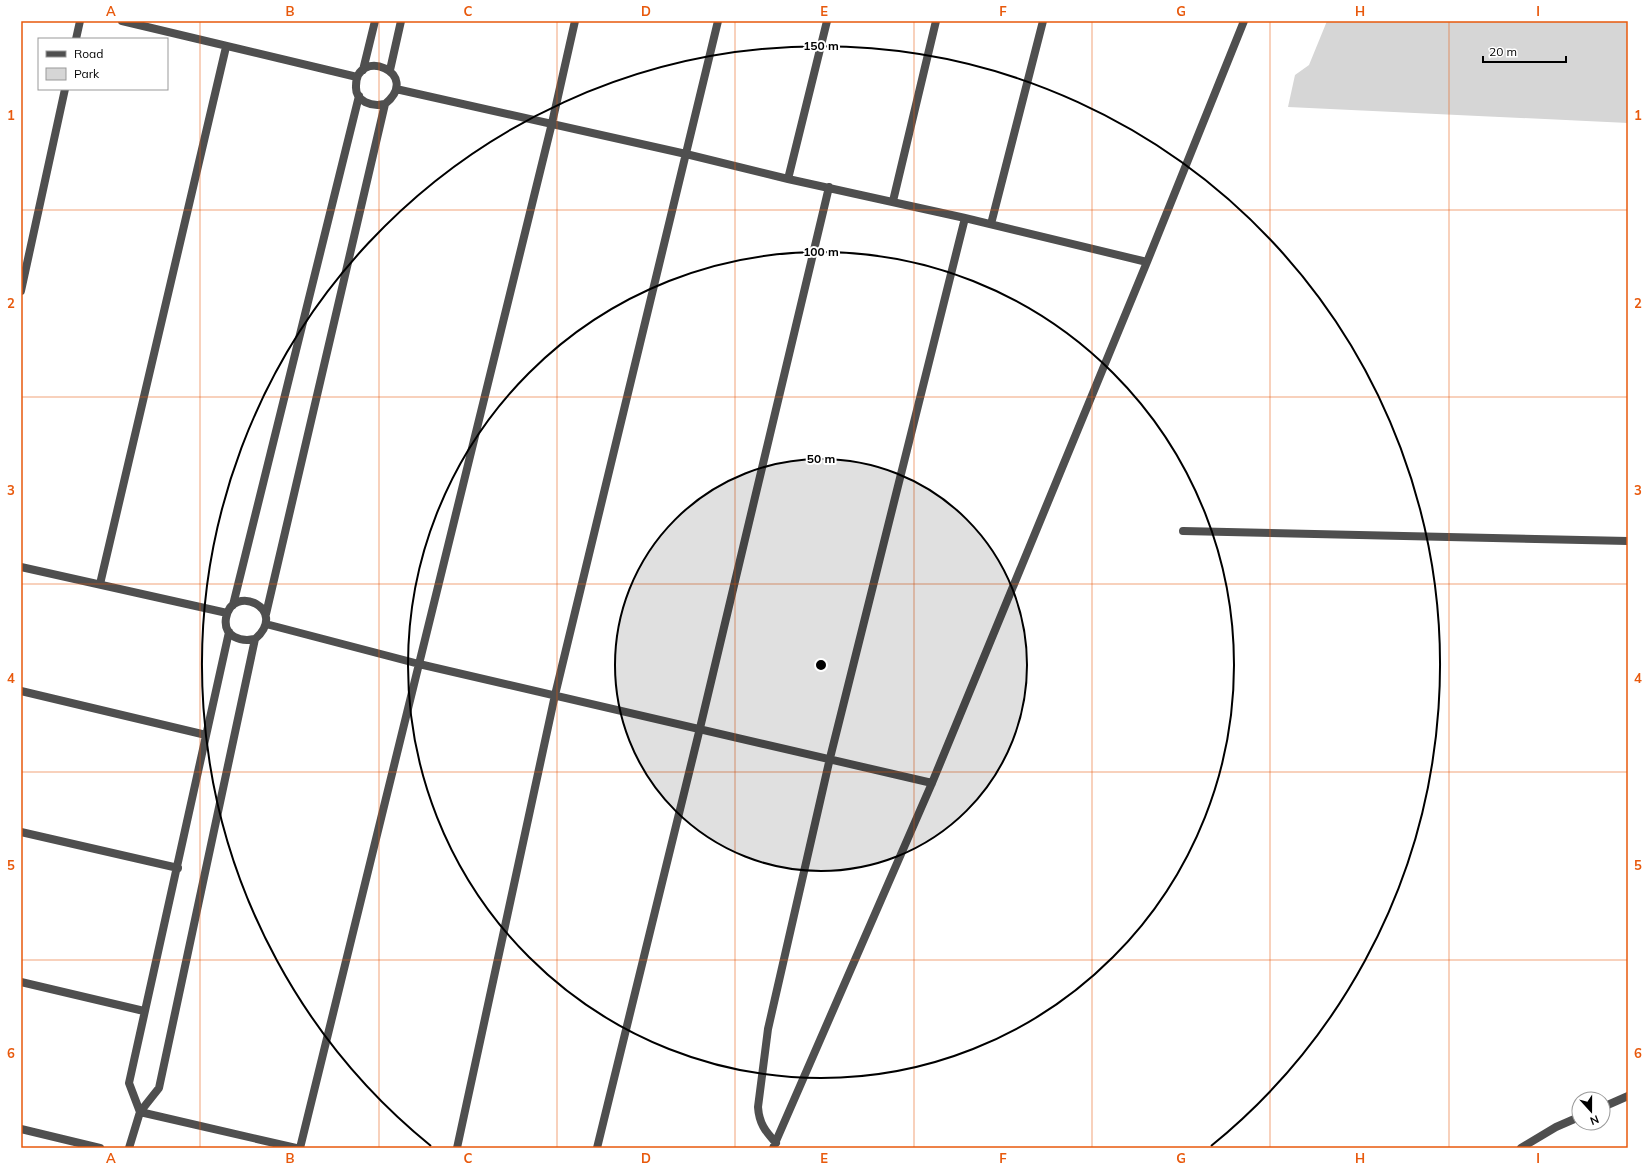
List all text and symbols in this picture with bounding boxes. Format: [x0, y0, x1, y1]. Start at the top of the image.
text: A [106, 3, 116, 19]
text: B [286, 3, 295, 19]
text: C [464, 3, 473, 19]
text: D [641, 3, 651, 19]
text: E [820, 3, 828, 19]
text: F [999, 3, 1007, 19]
text: G [1176, 3, 1186, 19]
text: H [1355, 3, 1365, 19]
text: I [1536, 3, 1540, 19]
legend [38, 38, 168, 90]
text: 150 m [803, 38, 839, 53]
scale bar [1483, 38, 1566, 64]
text: 20 m [1489, 44, 1517, 59]
text: Road [74, 46, 103, 61]
text: Park [74, 66, 100, 81]
text: 1 [7, 107, 15, 123]
text: 1 [1634, 107, 1642, 123]
text: 100 m [803, 244, 839, 259]
text: 2 [7, 295, 15, 311]
text: 2 [1634, 295, 1642, 311]
text: 50 m [807, 451, 835, 466]
text: 3 [7, 482, 15, 498]
text: 3 [1634, 482, 1642, 498]
centre of rings [814, 658, 828, 672]
text: 4 [7, 670, 15, 686]
text: 4 [1634, 670, 1642, 686]
text: 5 [7, 857, 15, 873]
text: 5 [1634, 857, 1642, 873]
text: 6 [7, 1045, 15, 1061]
text: 6 [1634, 1045, 1642, 1061]
north arrow [1571, 1091, 1611, 1131]
text: N [1588, 1112, 1601, 1128]
text: A [106, 1150, 116, 1166]
text: B [286, 1150, 295, 1166]
text: C [464, 1150, 473, 1166]
text: D [641, 1150, 651, 1166]
text: E [820, 1150, 828, 1166]
text: F [999, 1150, 1007, 1166]
text: G [1176, 1150, 1186, 1166]
text: H [1355, 1150, 1365, 1166]
text: I [1536, 1150, 1540, 1166]

